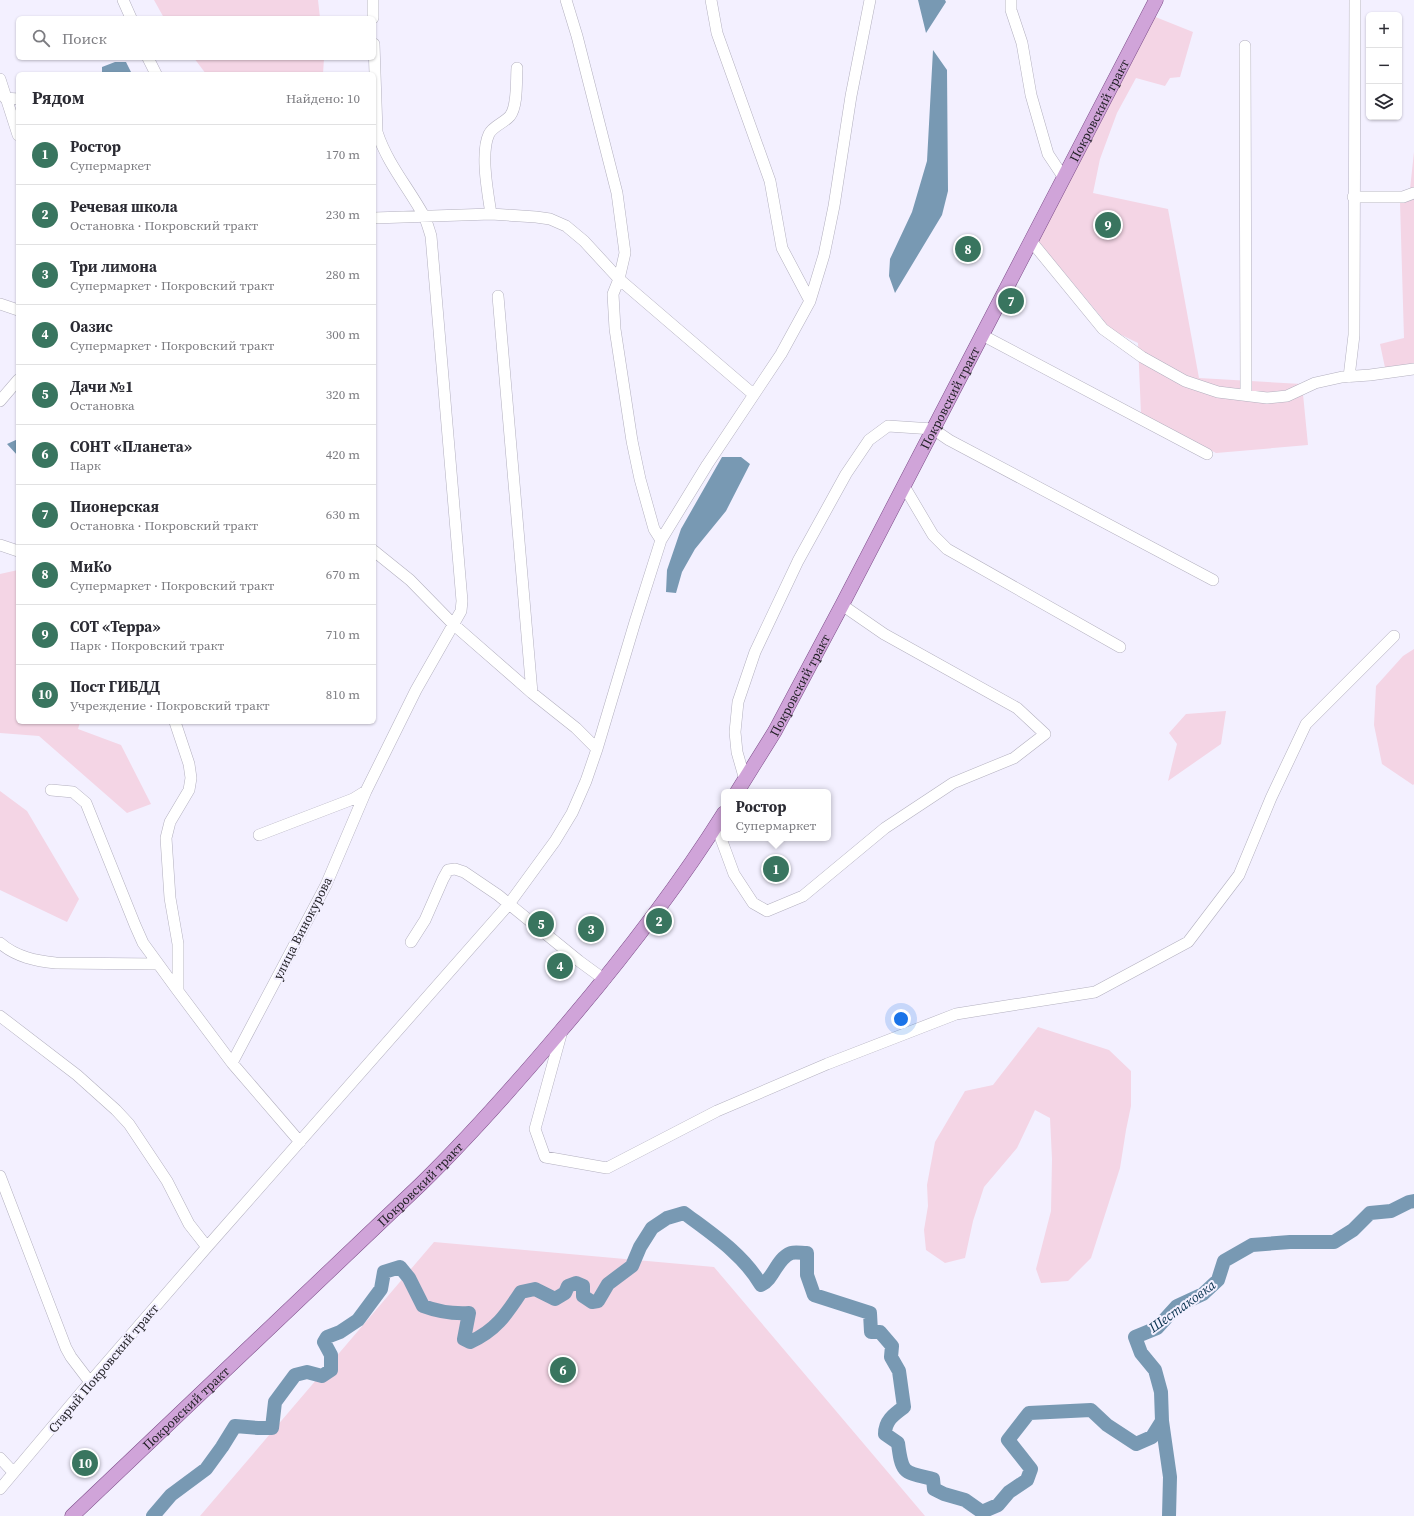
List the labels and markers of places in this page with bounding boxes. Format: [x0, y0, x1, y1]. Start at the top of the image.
pin: 9 [1095, 210, 1121, 240]
pin: 8 [955, 234, 981, 264]
pin: 7 [998, 286, 1024, 316]
pin: 1 [763, 854, 789, 884]
pin: 2 [646, 906, 672, 936]
pin: 5 [528, 909, 554, 939]
pin: 3 [578, 914, 604, 944]
pin: 4 [547, 951, 573, 981]
pin: 6 [550, 1355, 576, 1385]
pin: 10 [72, 1448, 98, 1478]

